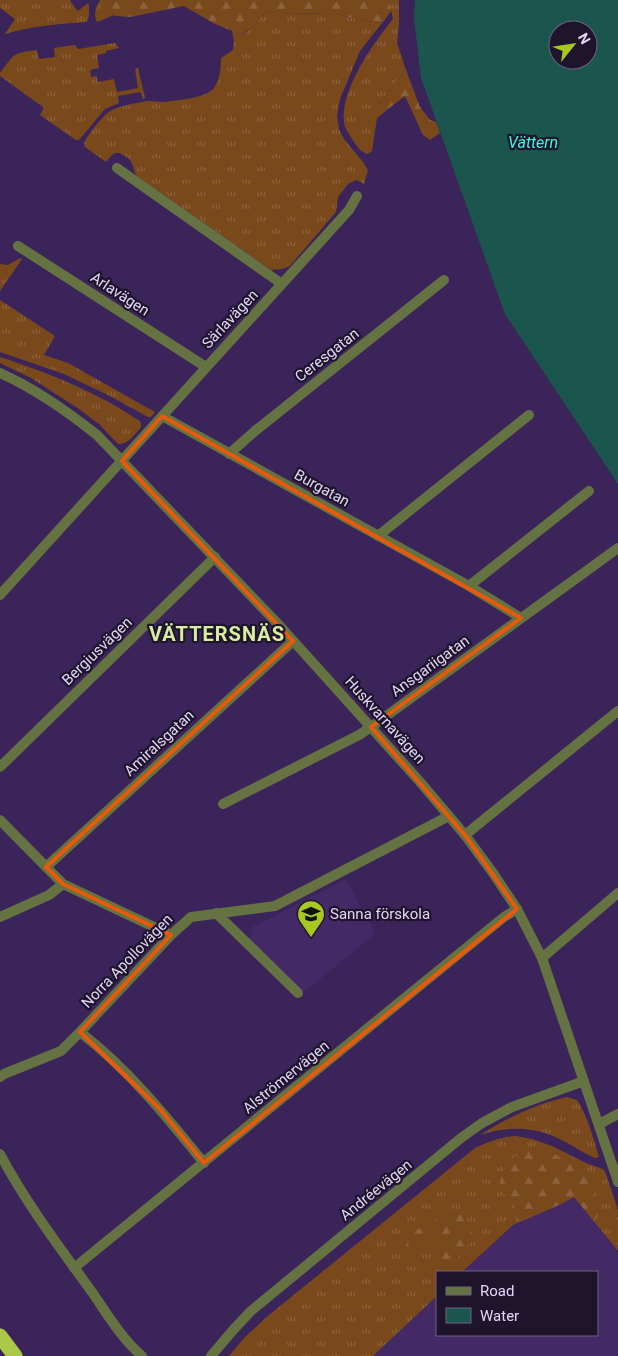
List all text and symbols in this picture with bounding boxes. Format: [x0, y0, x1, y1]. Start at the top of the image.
north arrow [548, 20, 598, 70]
text: N [575, 30, 594, 47]
water label: Vättern [508, 133, 558, 152]
street label: Arlavägen [87, 268, 153, 320]
street label: Särlavägen [198, 286, 262, 352]
street label: Ceresgatan [291, 324, 363, 386]
street label: Burgatan [291, 465, 353, 511]
street label: Bergiusvägen [58, 613, 136, 689]
district label: VÄTTERSNÄS [149, 622, 285, 646]
street label: Ansgariigatan [387, 631, 473, 701]
street label: Huskvarnavägen [341, 673, 429, 767]
street label: Amiralsgatan [120, 706, 198, 780]
school or university icon: Sanna förskola [296, 899, 326, 938]
place label: Sanna förskola [330, 905, 430, 923]
street label: Norra Apollovägen [78, 910, 176, 1012]
street label: Alströmervägen [239, 1037, 333, 1117]
street label: Andréevägen [336, 1156, 416, 1224]
legend [436, 1271, 598, 1336]
text: Road [480, 1282, 514, 1300]
text: Water [480, 1307, 519, 1325]

